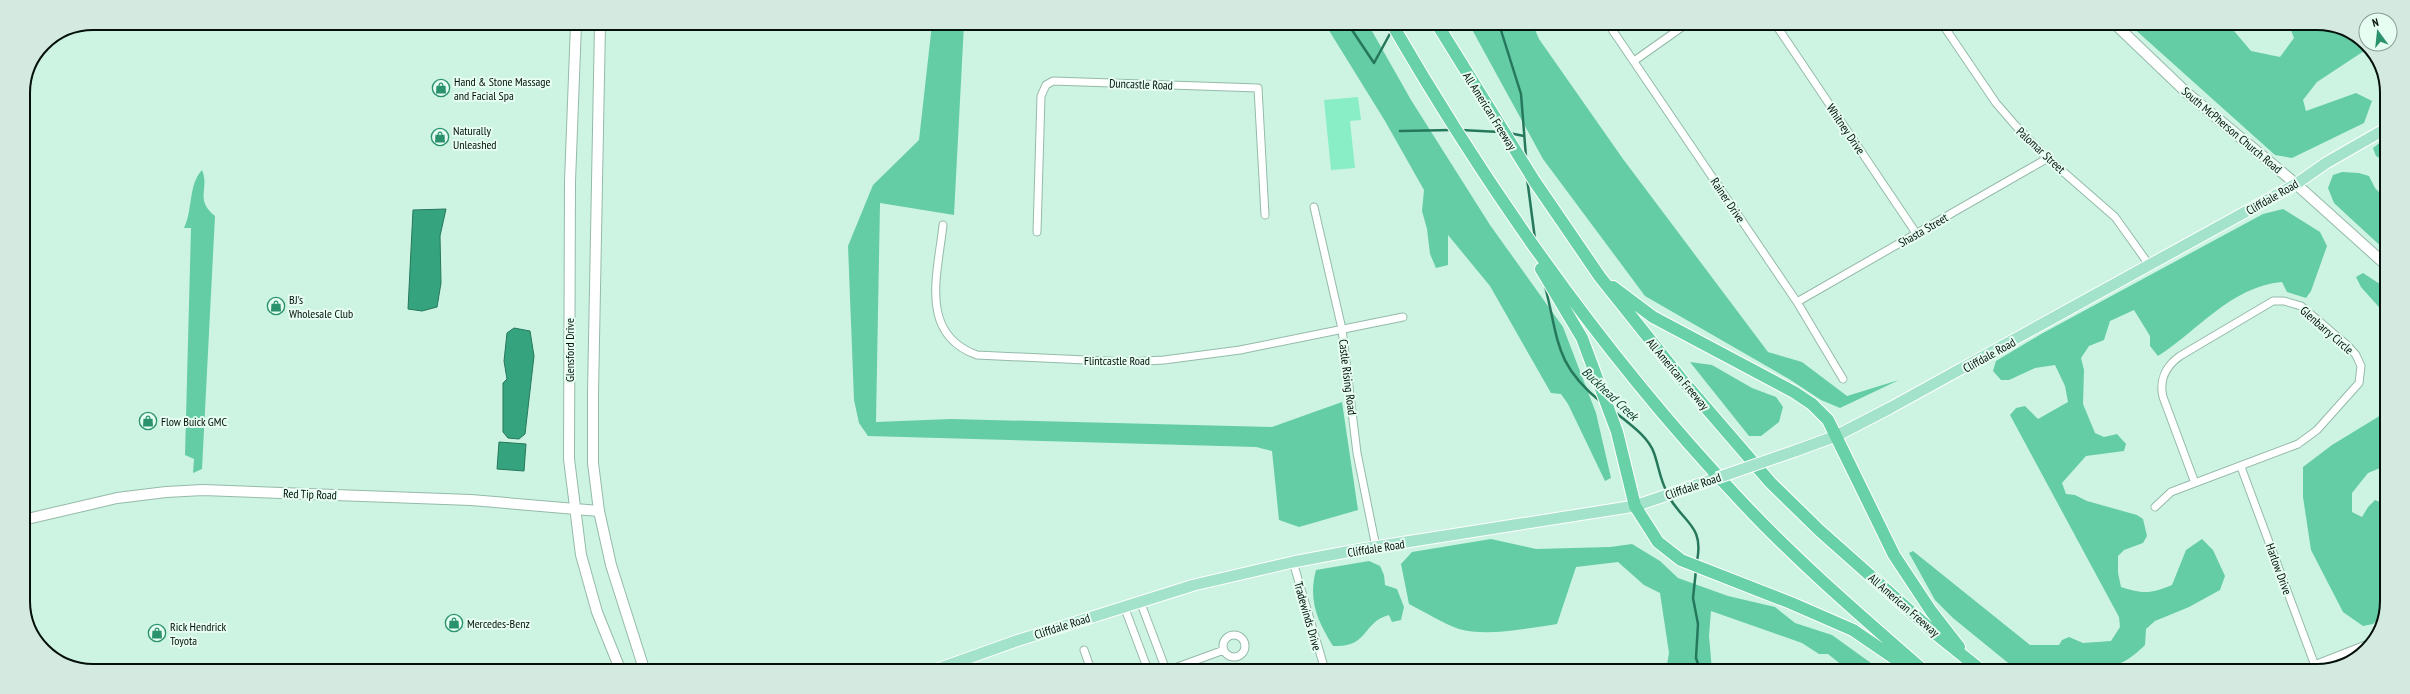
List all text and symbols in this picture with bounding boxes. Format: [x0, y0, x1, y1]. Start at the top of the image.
north arrow [2358, 12, 2398, 52]
text: N [2371, 15, 2380, 30]
street label: All American Freeway [1460, 69, 1520, 153]
place label: Hand & Stone Massage and Facial Spa [454, 74, 550, 103]
street label: Duncastle Road [1109, 75, 1173, 93]
shop icon: Hand & Stone Massage and Facial Spa [431, 78, 451, 98]
street label: South McPherson Church Road [2179, 84, 2285, 176]
street label: Whitney Drive [1824, 101, 1868, 157]
place label: Naturally Unleashed [453, 123, 497, 152]
street label: Palomar Street [2014, 124, 2069, 177]
shop icon: Naturally Unleashed [430, 127, 450, 147]
street label: Rainer Drive [1708, 175, 1749, 225]
street label: Cliffdale Road [2243, 176, 2301, 218]
street label: Shasta Street [1896, 209, 1951, 250]
place label: BJ's Wholesale Club [289, 292, 353, 321]
shop icon: BJ's Wholesale Club [266, 296, 286, 316]
street label: Glenbarry Circle [2297, 303, 2357, 357]
street label: Glensford Drive [562, 318, 577, 382]
street label: Cliffdale Road [1960, 334, 2018, 376]
street label: All American Freeway [1644, 335, 1713, 413]
street label: Castle Rising Road [1336, 338, 1360, 416]
street label: Flintcastle Road [1084, 353, 1150, 368]
water label: Buckhead Creek [1578, 364, 1643, 426]
shop icon: Flow Buick GMC [138, 411, 158, 431]
place label: Flow Buick GMC [161, 414, 227, 429]
street label: Cliffdale Road [1663, 469, 1723, 503]
street label: Red Tip Road [283, 486, 337, 502]
street label: Cliffdale Road [1346, 536, 1406, 560]
street label: Harlow Drive [2263, 541, 2295, 597]
street label: All American Freeway [1865, 570, 1943, 640]
street label: Tradewinds Drive [1291, 580, 1325, 652]
street label: Cliffdale Road [1032, 610, 1092, 642]
shop icon: Mercedes-Benz [444, 613, 464, 633]
place label: Mercedes-Benz [467, 616, 530, 631]
place label: Rick Hendrick Toyota [170, 619, 227, 648]
shop icon: Rick Hendrick Toyota [147, 623, 167, 643]

